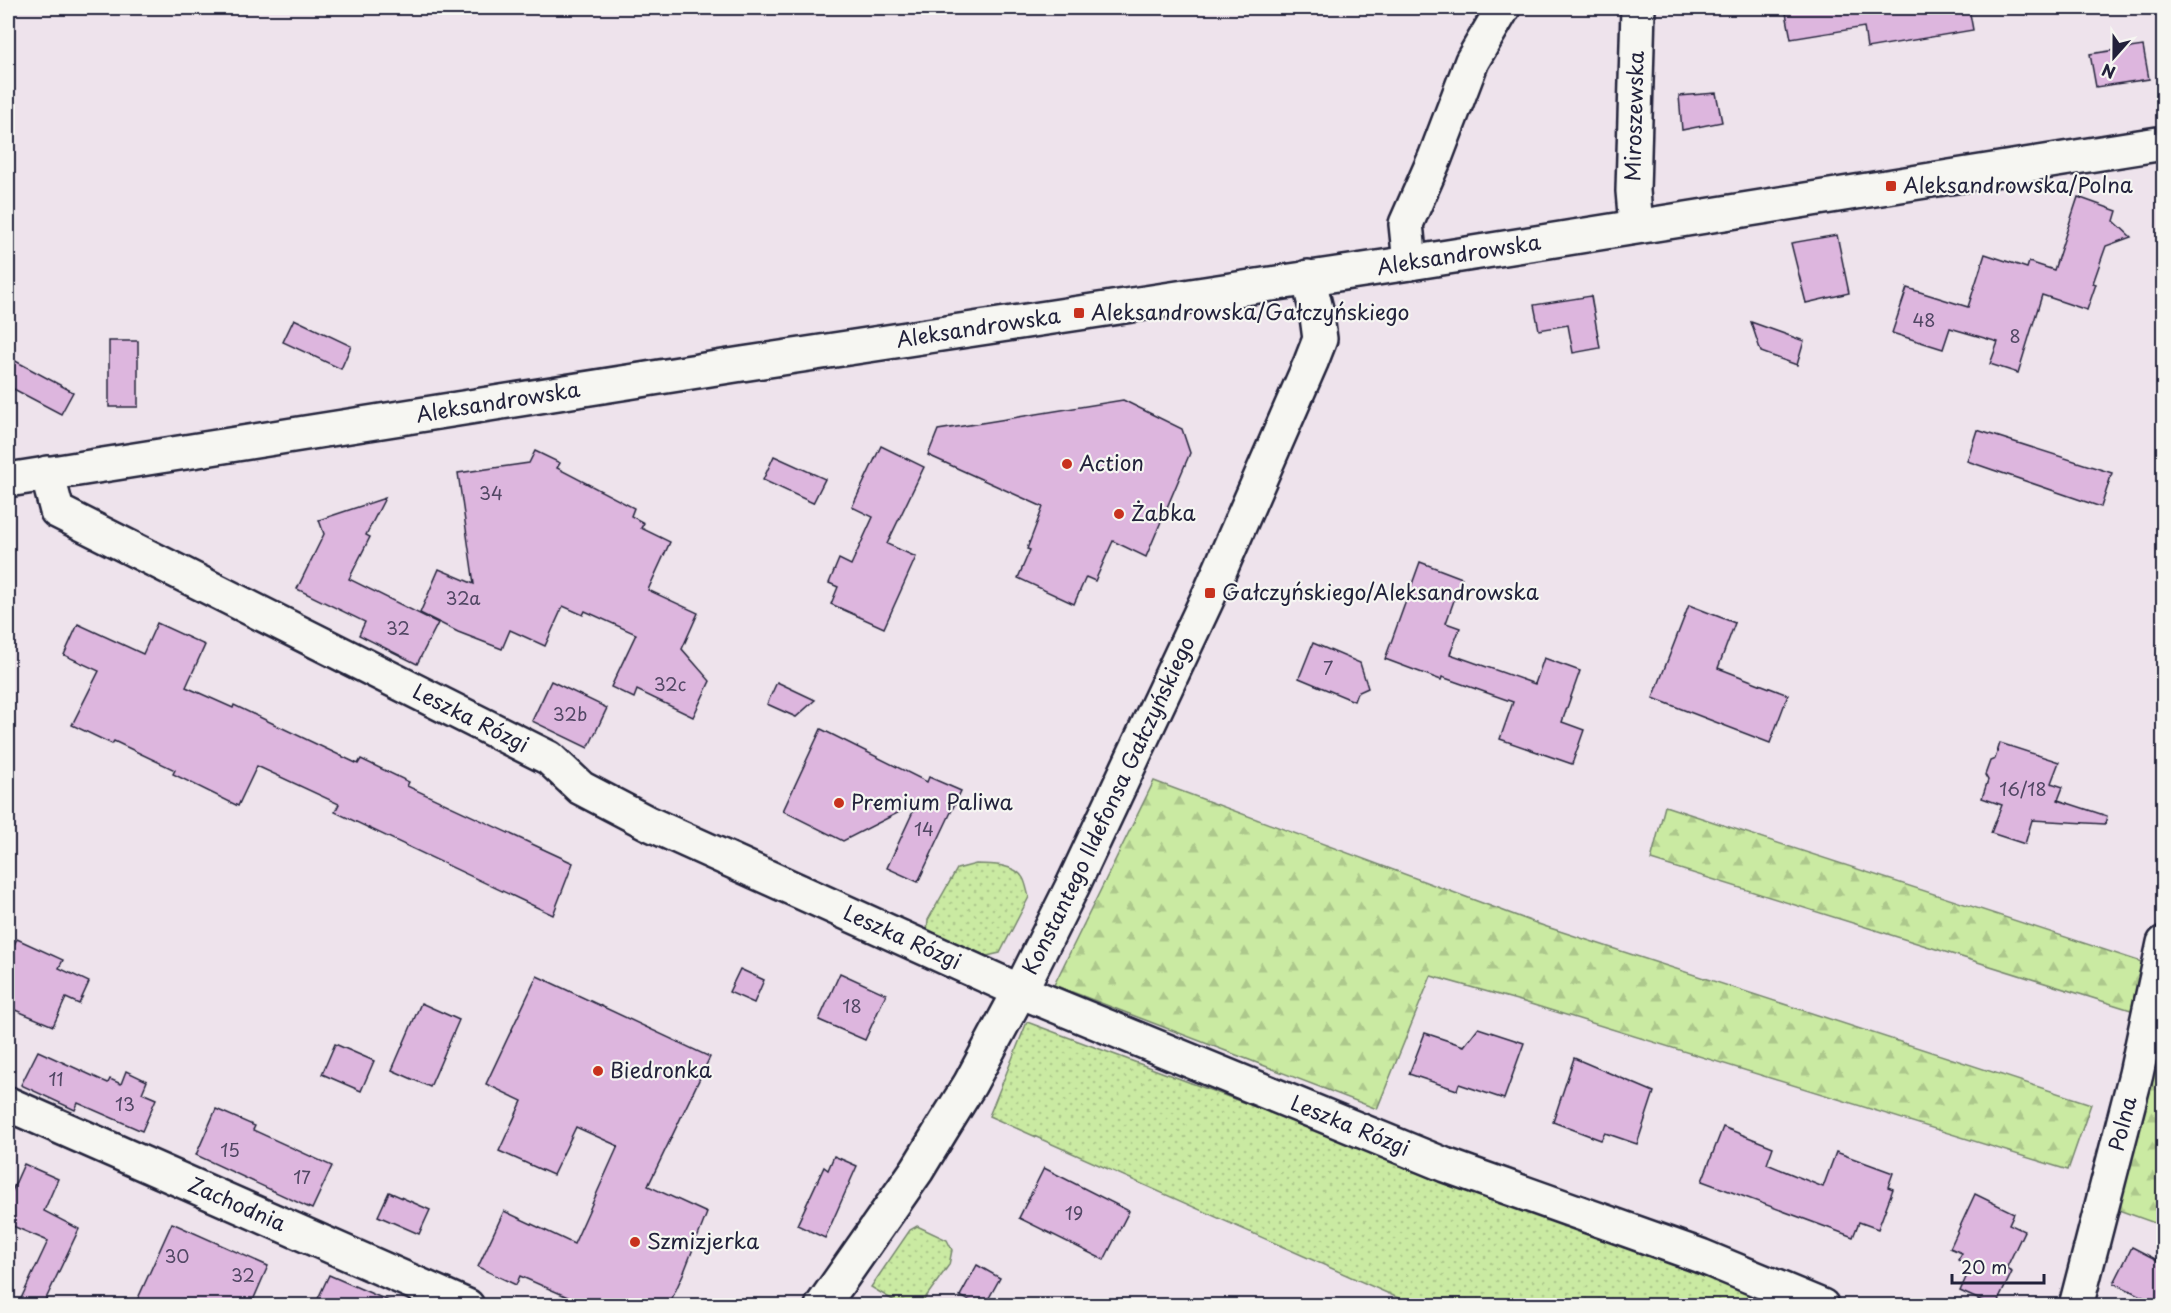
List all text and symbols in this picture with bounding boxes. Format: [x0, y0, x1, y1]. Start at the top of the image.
north arrow [2084, 27, 2144, 87]
street label: Miroszewska [1615, 50, 1651, 182]
text: N [2098, 58, 2118, 85]
place label: Aleksandrowska/Polna [1903, 168, 2133, 200]
marker: Aleksandrowska/Polna [1884, 179, 1898, 193]
street label: Aleksandrowska [1374, 224, 1543, 282]
place label: Aleksandrowska/Gałczyńskiego [1091, 295, 1409, 327]
street label: Aleksandrowska [894, 298, 1062, 355]
marker: Aleksandrowska/Gałczyńskiego [1072, 306, 1086, 320]
house number: 48 [1912, 306, 1936, 333]
house number: 8 [2009, 322, 2021, 349]
street label: Aleksandrowska [413, 372, 582, 429]
place label: Action [1079, 446, 1144, 478]
marker: Action [1060, 457, 1074, 471]
house number: 34 [479, 479, 503, 506]
place label: Żabka [1131, 496, 1195, 528]
marker: Żabka [1112, 507, 1126, 521]
place label: Gałczyńskiego/Aleksandrowska [1222, 575, 1539, 607]
house number: 32a [445, 584, 481, 611]
marker: Gałczyńskiego/Aleksandrowska [1203, 586, 1217, 600]
house number: 32 [386, 614, 410, 641]
street label: Konstantego Ildefonsa Gałczyńskiego [1013, 630, 1202, 980]
house number: 7 [1323, 654, 1333, 681]
house number: 32c [654, 670, 686, 697]
street label: Leszka Rózgi [408, 674, 535, 759]
house number: 32b [553, 700, 587, 727]
house number: 16/18 [1999, 775, 2047, 802]
place label: Premium Paliwa [851, 785, 1013, 817]
marker: Premium Paliwa [832, 796, 846, 810]
house number: 14 [914, 815, 934, 842]
street label: Leszka Rózgi [839, 895, 967, 976]
house number: 18 [842, 992, 862, 1019]
place label: Biedronka [610, 1053, 712, 1085]
marker: Biedronka [591, 1064, 605, 1078]
house number: 11 [48, 1065, 64, 1092]
street label: Leszka Rózgi [1286, 1086, 1415, 1163]
house number: 13 [115, 1090, 135, 1117]
street label: Polna [2099, 1093, 2144, 1154]
house number: 15 [220, 1136, 240, 1163]
house number: 17 [293, 1163, 311, 1190]
street label: Zachodnia [184, 1167, 292, 1238]
house number: 19 [1065, 1199, 1083, 1226]
place label: Szmizjerka [647, 1224, 760, 1256]
marker: Szmizjerka [628, 1235, 642, 1249]
house number: 30 [164, 1242, 190, 1269]
scale bar [1952, 1247, 2044, 1285]
text: 20 m [1961, 1253, 2007, 1280]
house number: 32 [231, 1261, 255, 1288]

